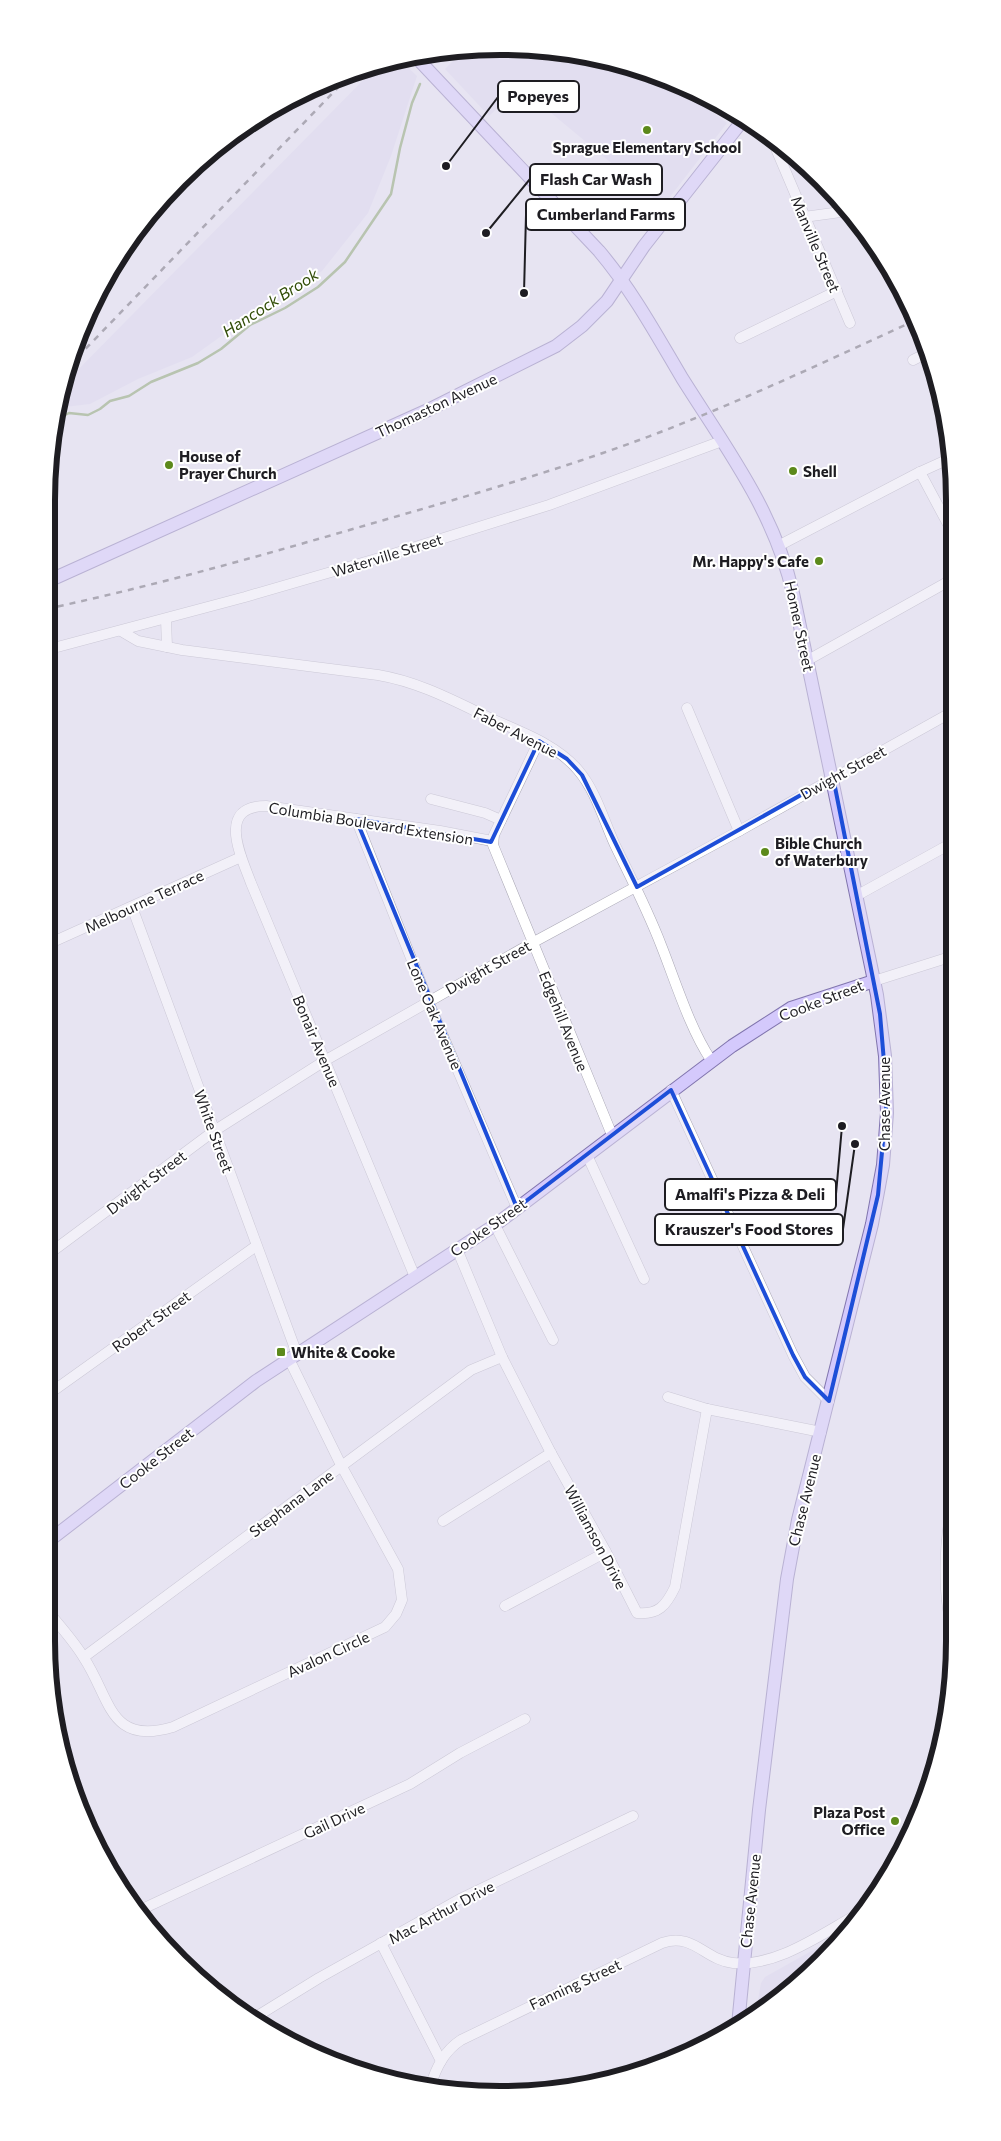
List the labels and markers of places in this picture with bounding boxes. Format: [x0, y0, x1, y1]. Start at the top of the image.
callout: Popeyes [498, 81, 579, 112]
marker: Sprague Elementary School [641, 124, 653, 136]
place label: Sprague Elementary School [553, 138, 741, 156]
callout: Flash Car Wash [530, 164, 662, 195]
callout: Cumberland Farms [526, 199, 685, 230]
place label: House of Prayer Church [179, 447, 277, 482]
marker: House of Prayer Church [163, 459, 175, 471]
place label: Shell [803, 462, 837, 480]
marker: Shell [787, 465, 799, 477]
place label: Mr. Happy's Cafe [692, 552, 809, 570]
marker: Mr. Happy's Cafe [813, 555, 825, 567]
place label: Bible Church of Waterbury [775, 834, 869, 869]
marker: Bible Church of Waterbury [759, 846, 771, 858]
callout: Amalfi's Pizza & Deli [665, 1179, 836, 1210]
callout: Krauszer's Food Stores [655, 1214, 843, 1245]
place label: White & Cooke [291, 1343, 395, 1361]
marker: White & Cooke [275, 1346, 287, 1358]
place label: Plaza Post Office [813, 1803, 885, 1838]
marker: Plaza Post Office [889, 1815, 901, 1827]

